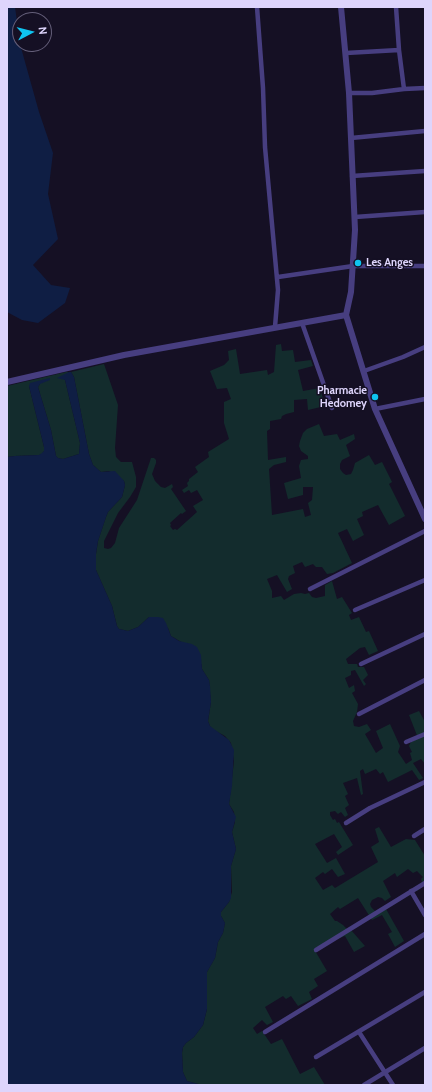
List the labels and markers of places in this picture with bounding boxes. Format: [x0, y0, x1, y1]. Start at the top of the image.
place label: Les Anges [366, 256, 413, 270]
marker: Les Anges [353, 258, 363, 268]
place label: Pharmacie Hedomey [317, 384, 367, 410]
marker: Pharmacie Hedomey [370, 392, 380, 402]

